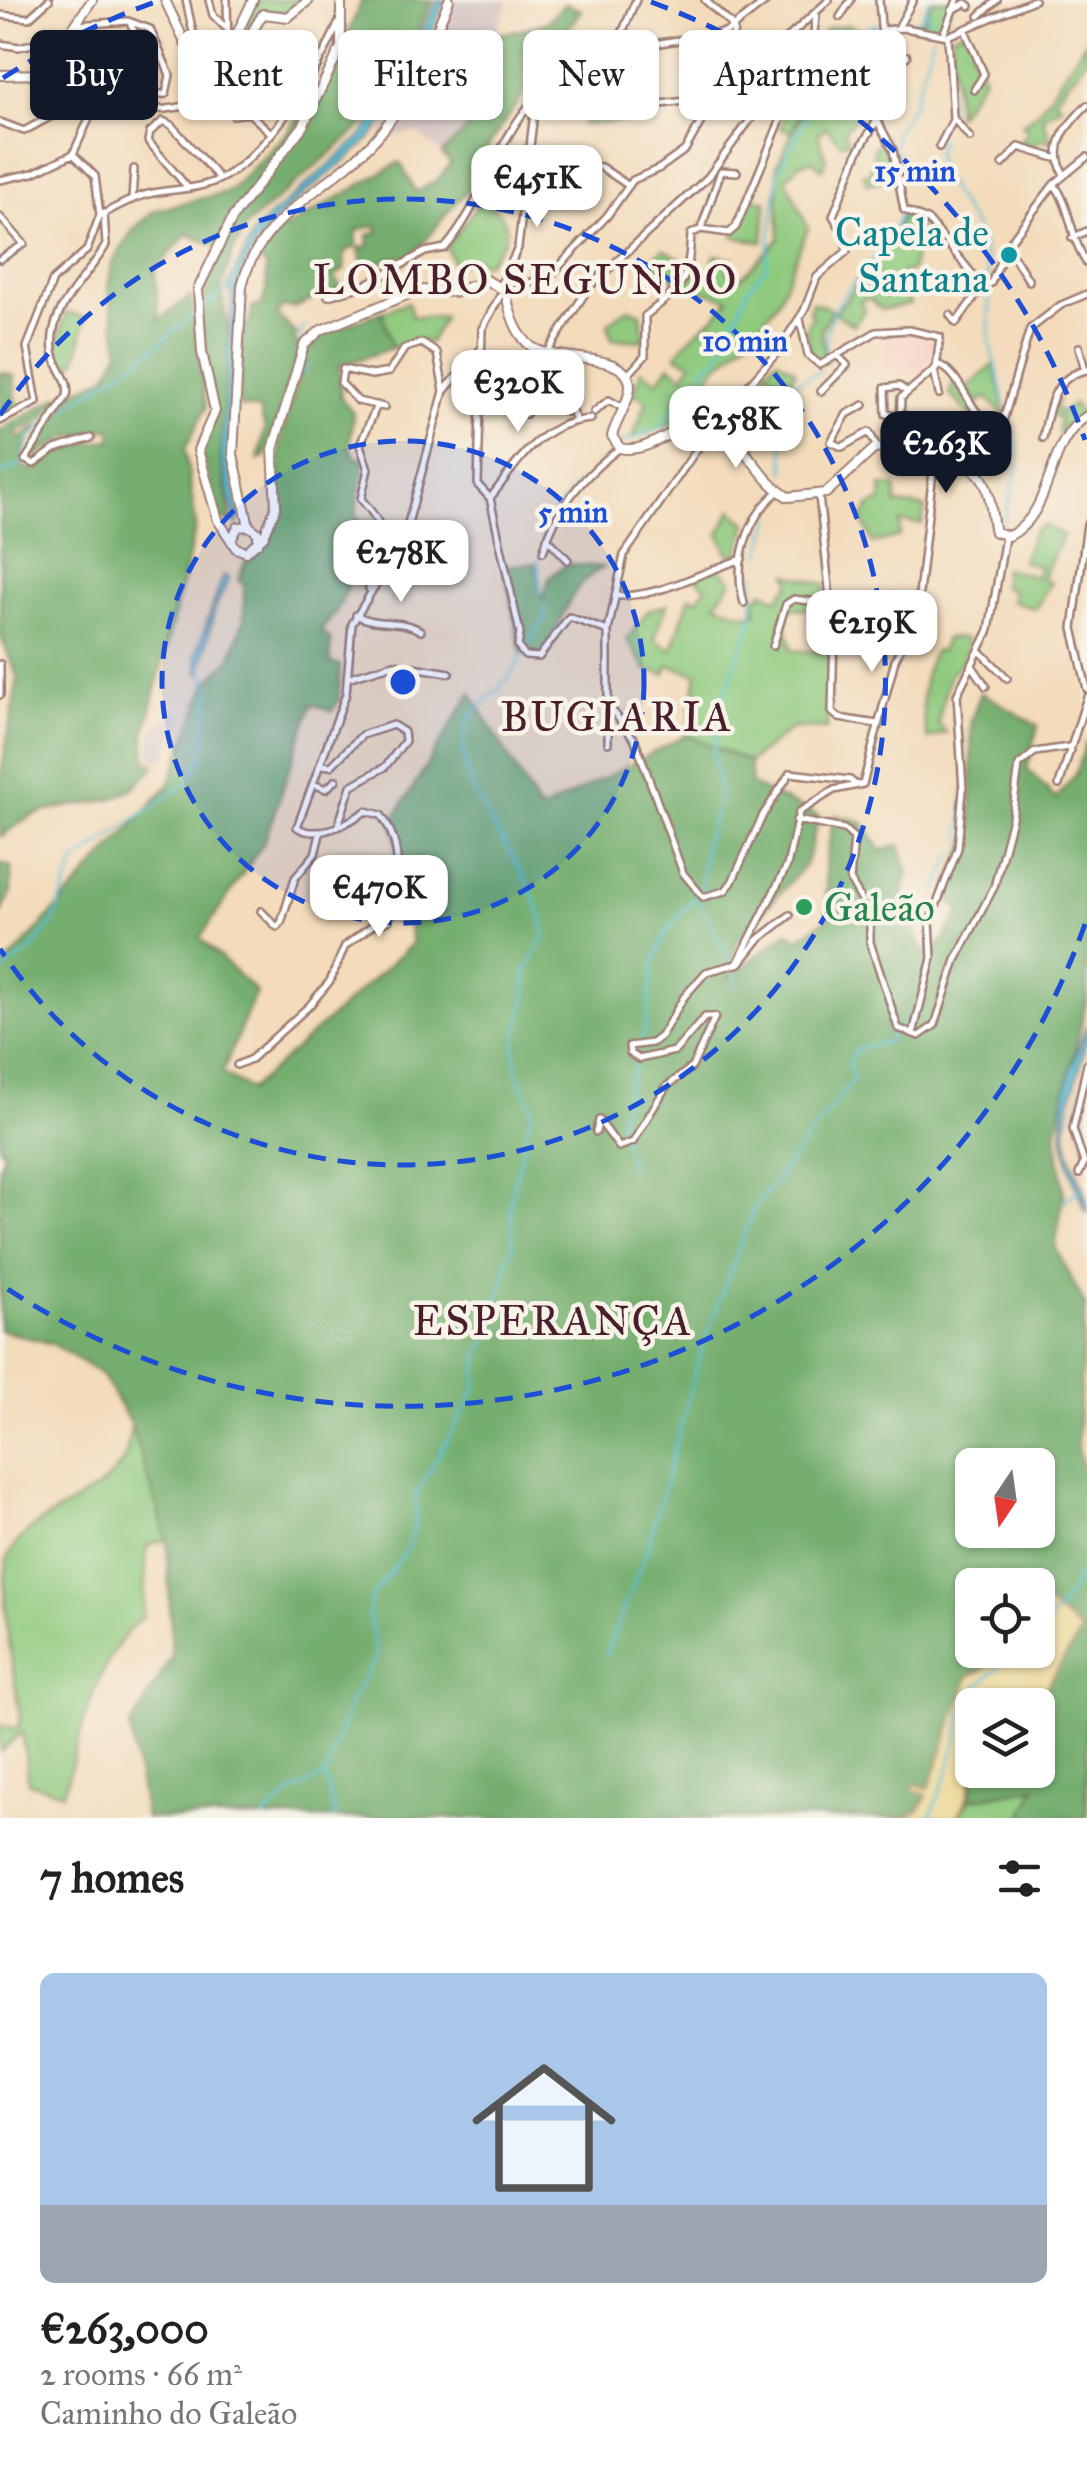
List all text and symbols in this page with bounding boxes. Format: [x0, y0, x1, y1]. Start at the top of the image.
chip: Buy [30, 30, 158, 120]
chip: Rent [178, 30, 318, 120]
chip: Filters [338, 30, 503, 120]
chip: New [523, 30, 659, 120]
chip: Apartment [679, 30, 906, 120]
pin: €451K [467, 145, 607, 230]
text: 15 min [874, 153, 957, 189]
text: €451K [493, 158, 581, 197]
place label: Capela de Santana [835, 208, 989, 303]
marker: Capela de Santana [998, 244, 1020, 266]
district label: LOMBO SEGUNDO [313, 254, 739, 306]
text: 10 min [702, 323, 788, 359]
pin: €320K [448, 350, 588, 435]
text: €320K [473, 363, 563, 402]
pin: €258K [666, 386, 806, 471]
text: €258K [691, 399, 781, 438]
pin: €263K [876, 411, 1016, 496]
text: €263K [902, 424, 990, 463]
text: 5 min [538, 494, 609, 530]
pin: €278K [331, 520, 471, 605]
text: €278K [355, 533, 447, 572]
pin: €219K [802, 590, 942, 675]
text: €219K [828, 603, 916, 642]
centre of rings [385, 664, 421, 700]
district label: BUGIARIA [501, 691, 733, 743]
pin: €470K [309, 855, 449, 940]
text: €470K [332, 868, 426, 907]
place label: Galeão [824, 883, 935, 932]
marker: Galeão [793, 896, 815, 918]
district label: ESPERANÇA [413, 1295, 693, 1347]
north arrow [955, 1448, 1055, 1548]
map controls [955, 1448, 1055, 1788]
button: locate [955, 1568, 1055, 1668]
button: layers [955, 1688, 1055, 1788]
icon: filters [992, 1851, 1047, 1906]
text: 7 homes [40, 1852, 184, 1904]
icon: home [454, 2038, 634, 2218]
text: €263,000 [40, 2303, 209, 2355]
text: 2 rooms · 66 m² [40, 2355, 242, 2394]
text: Caminho do Galeão [40, 2394, 297, 2433]

